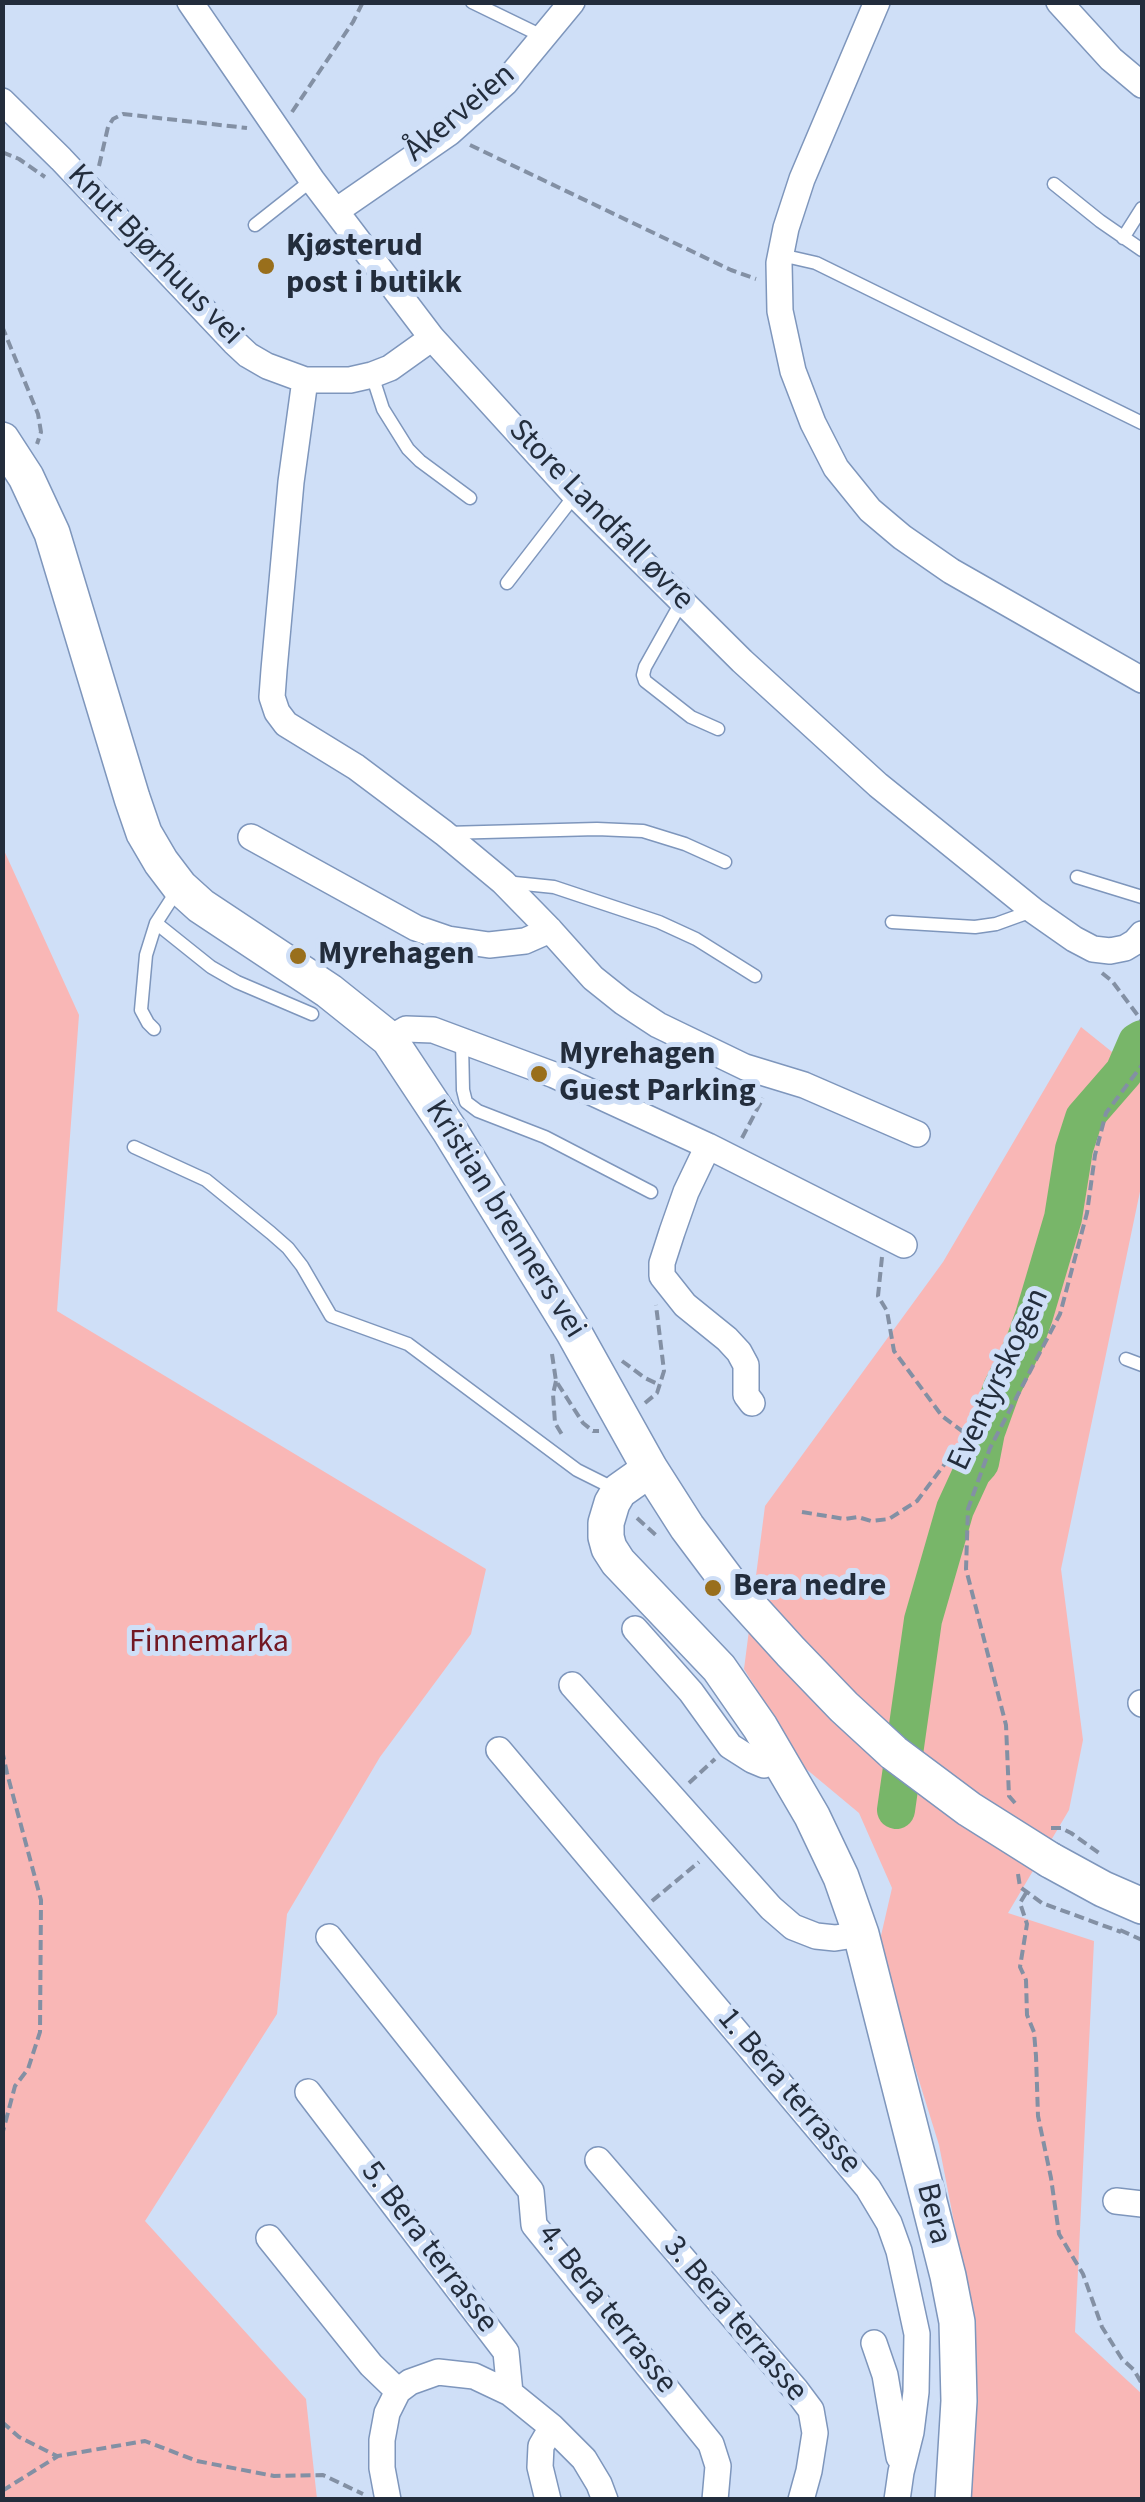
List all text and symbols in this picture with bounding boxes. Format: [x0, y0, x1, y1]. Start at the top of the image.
street label: Åkerveien [398, 57, 524, 171]
street label: Knut Bjørhuus vei [58, 158, 250, 354]
place label: Kjøsterud post i butikk [286, 229, 462, 304]
marker: Kjøsterud post i butikk [255, 255, 277, 277]
street label: Store Landfall øvre [499, 413, 701, 619]
place label: Myrehagen [318, 937, 475, 975]
marker: Myrehagen [287, 945, 309, 967]
place label: Myrehagen Guest Parking [559, 1037, 756, 1112]
marker: Myrehagen Guest Parking [528, 1063, 550, 1085]
street label: Kristian brenners vei [415, 1094, 593, 1346]
street label: Eventyrskogen [941, 1283, 1059, 1477]
place label: Bera nedre [733, 1569, 886, 1607]
marker: Bera nedre [702, 1577, 724, 1599]
park label: Finnemarka [129, 1625, 289, 1663]
street label: 1. Bera terrasse [708, 2001, 868, 2183]
street label: 5. Bera terrasse [351, 2155, 505, 2341]
street label: Bera [906, 2180, 958, 2248]
street label: 4. Bera terrasse [528, 2218, 684, 2402]
street label: 3. Bera terrasse [654, 2229, 814, 2411]

